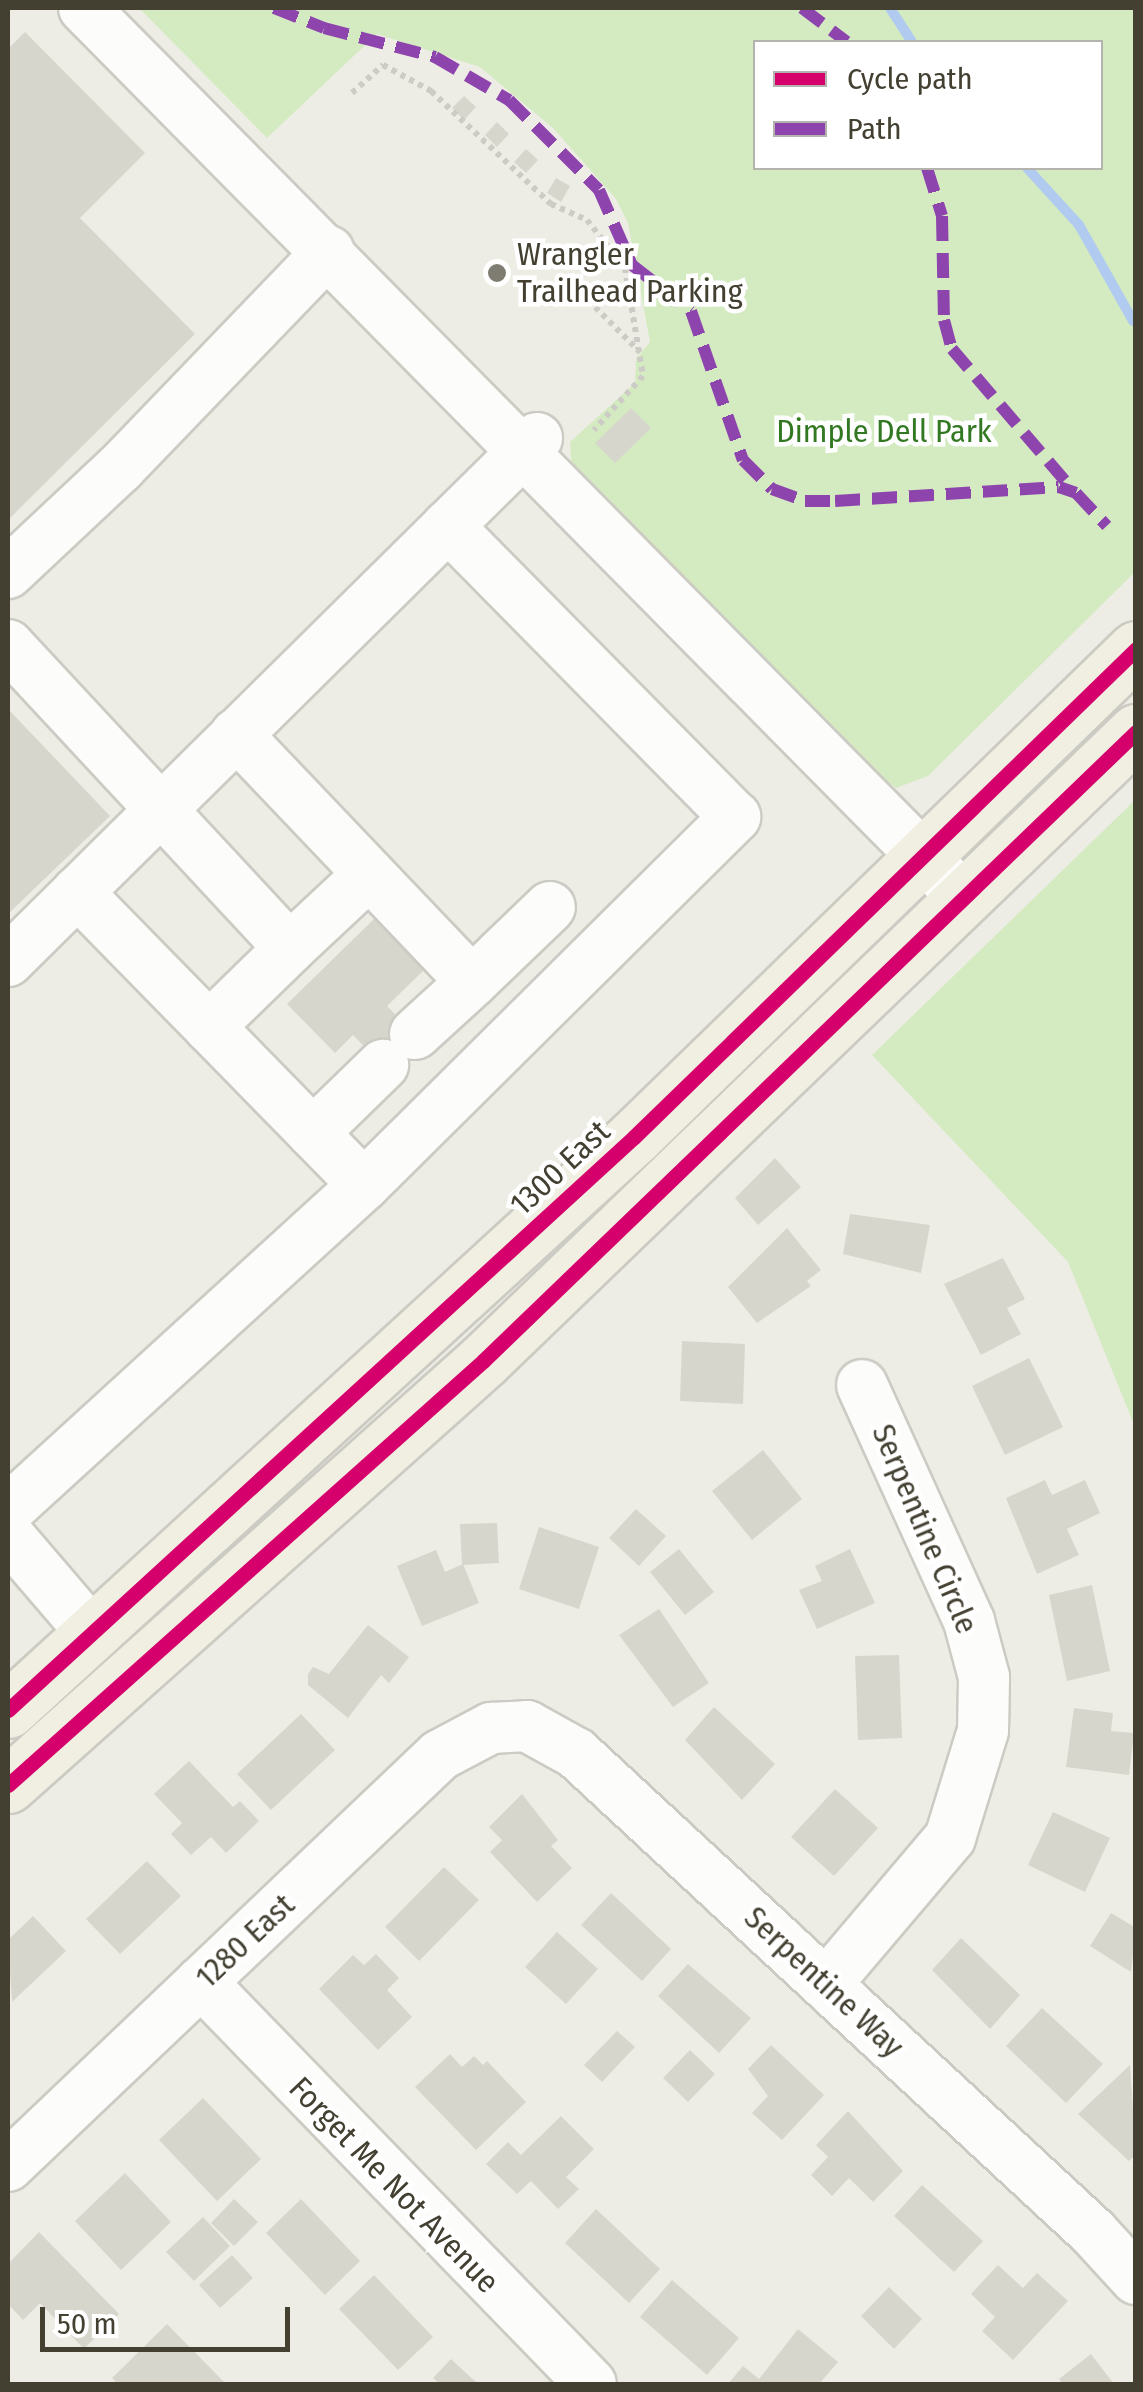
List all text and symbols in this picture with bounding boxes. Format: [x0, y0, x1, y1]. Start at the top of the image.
legend [753, 40, 1103, 170]
text: Cycle path [847, 61, 973, 97]
text: Path [847, 111, 901, 147]
place label: Wrangler Trailhead Parking [517, 236, 743, 311]
marker: Wrangler Trailhead Parking [486, 262, 508, 284]
park label: Dimple Dell Park [776, 412, 992, 450]
street label: 1300 East [502, 1112, 618, 1224]
street label: Serpentine Circle [864, 1419, 986, 1639]
street label: 1280 East [188, 1886, 302, 1996]
street label: Serpentine Way [736, 1898, 912, 2066]
street label: Forget Me Not Avenue [281, 2069, 507, 2301]
scale bar [45, 2287, 295, 2349]
text: 50 m [57, 2306, 117, 2342]

